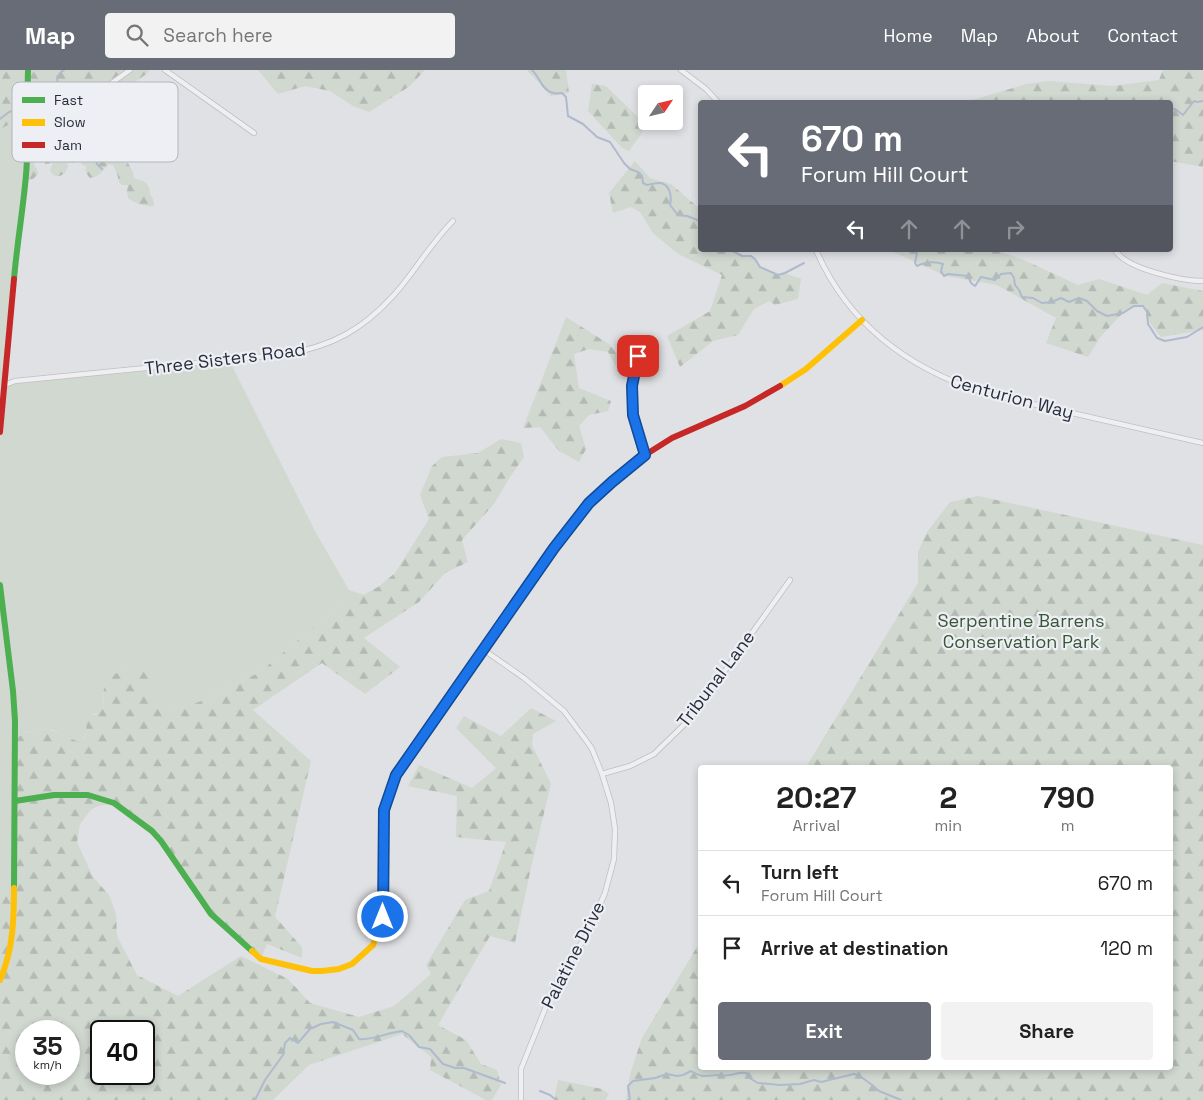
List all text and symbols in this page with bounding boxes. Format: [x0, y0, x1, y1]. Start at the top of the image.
search box [105, 13, 455, 58]
text: Map [25, 20, 75, 51]
icon: search [123, 21, 151, 49]
text: Search here [163, 23, 273, 48]
text: Home [884, 24, 933, 47]
text: Map [961, 24, 998, 47]
text: About [1026, 24, 1080, 47]
text: Contact [1108, 24, 1178, 47]
legend [12, 82, 178, 162]
north arrow [638, 85, 682, 130]
map controls [638, 85, 683, 130]
text: Fast [54, 91, 83, 109]
text: Slow [54, 113, 86, 131]
text: 670 m [801, 117, 903, 161]
icon: left [718, 120, 783, 185]
text: Jam [54, 136, 82, 154]
text: Forum Hill Court [801, 160, 969, 188]
icon: left [842, 215, 870, 243]
icon: ahead [895, 215, 923, 243]
icon: ahead [948, 215, 976, 243]
icon: right [1001, 215, 1029, 243]
pin [617, 335, 659, 377]
street label: Three Sisters Road [143, 337, 307, 380]
icon: arrive [624, 342, 652, 370]
street label: Centurion Way [948, 369, 1076, 424]
park label: Serpentine Barrens Conservation Park [937, 609, 1105, 653]
street label: Tribunal Lane [672, 626, 759, 732]
text: 20:27 [776, 778, 856, 817]
text: 2 [939, 778, 957, 817]
text: 790 [1040, 778, 1095, 817]
text: Arrival [793, 815, 840, 836]
text: min [935, 815, 962, 836]
text: m [1061, 815, 1074, 836]
text: Turn left [761, 860, 839, 885]
icon: left [718, 869, 746, 897]
text: 670 m [1098, 871, 1153, 896]
text: Forum Hill Court [761, 885, 883, 906]
position arrow [356, 890, 408, 942]
street label: Palatine Drive [536, 897, 609, 1012]
icon: arrive [718, 934, 746, 962]
text: Arrive at destination [761, 936, 949, 961]
text: 120 m [1100, 936, 1153, 961]
button: Exit [718, 1002, 931, 1060]
button: Share [941, 1002, 1153, 1060]
speed limit sign: 40 [90, 1020, 155, 1085]
text: 35 [32, 1030, 63, 1062]
text: km/h [33, 1057, 62, 1073]

